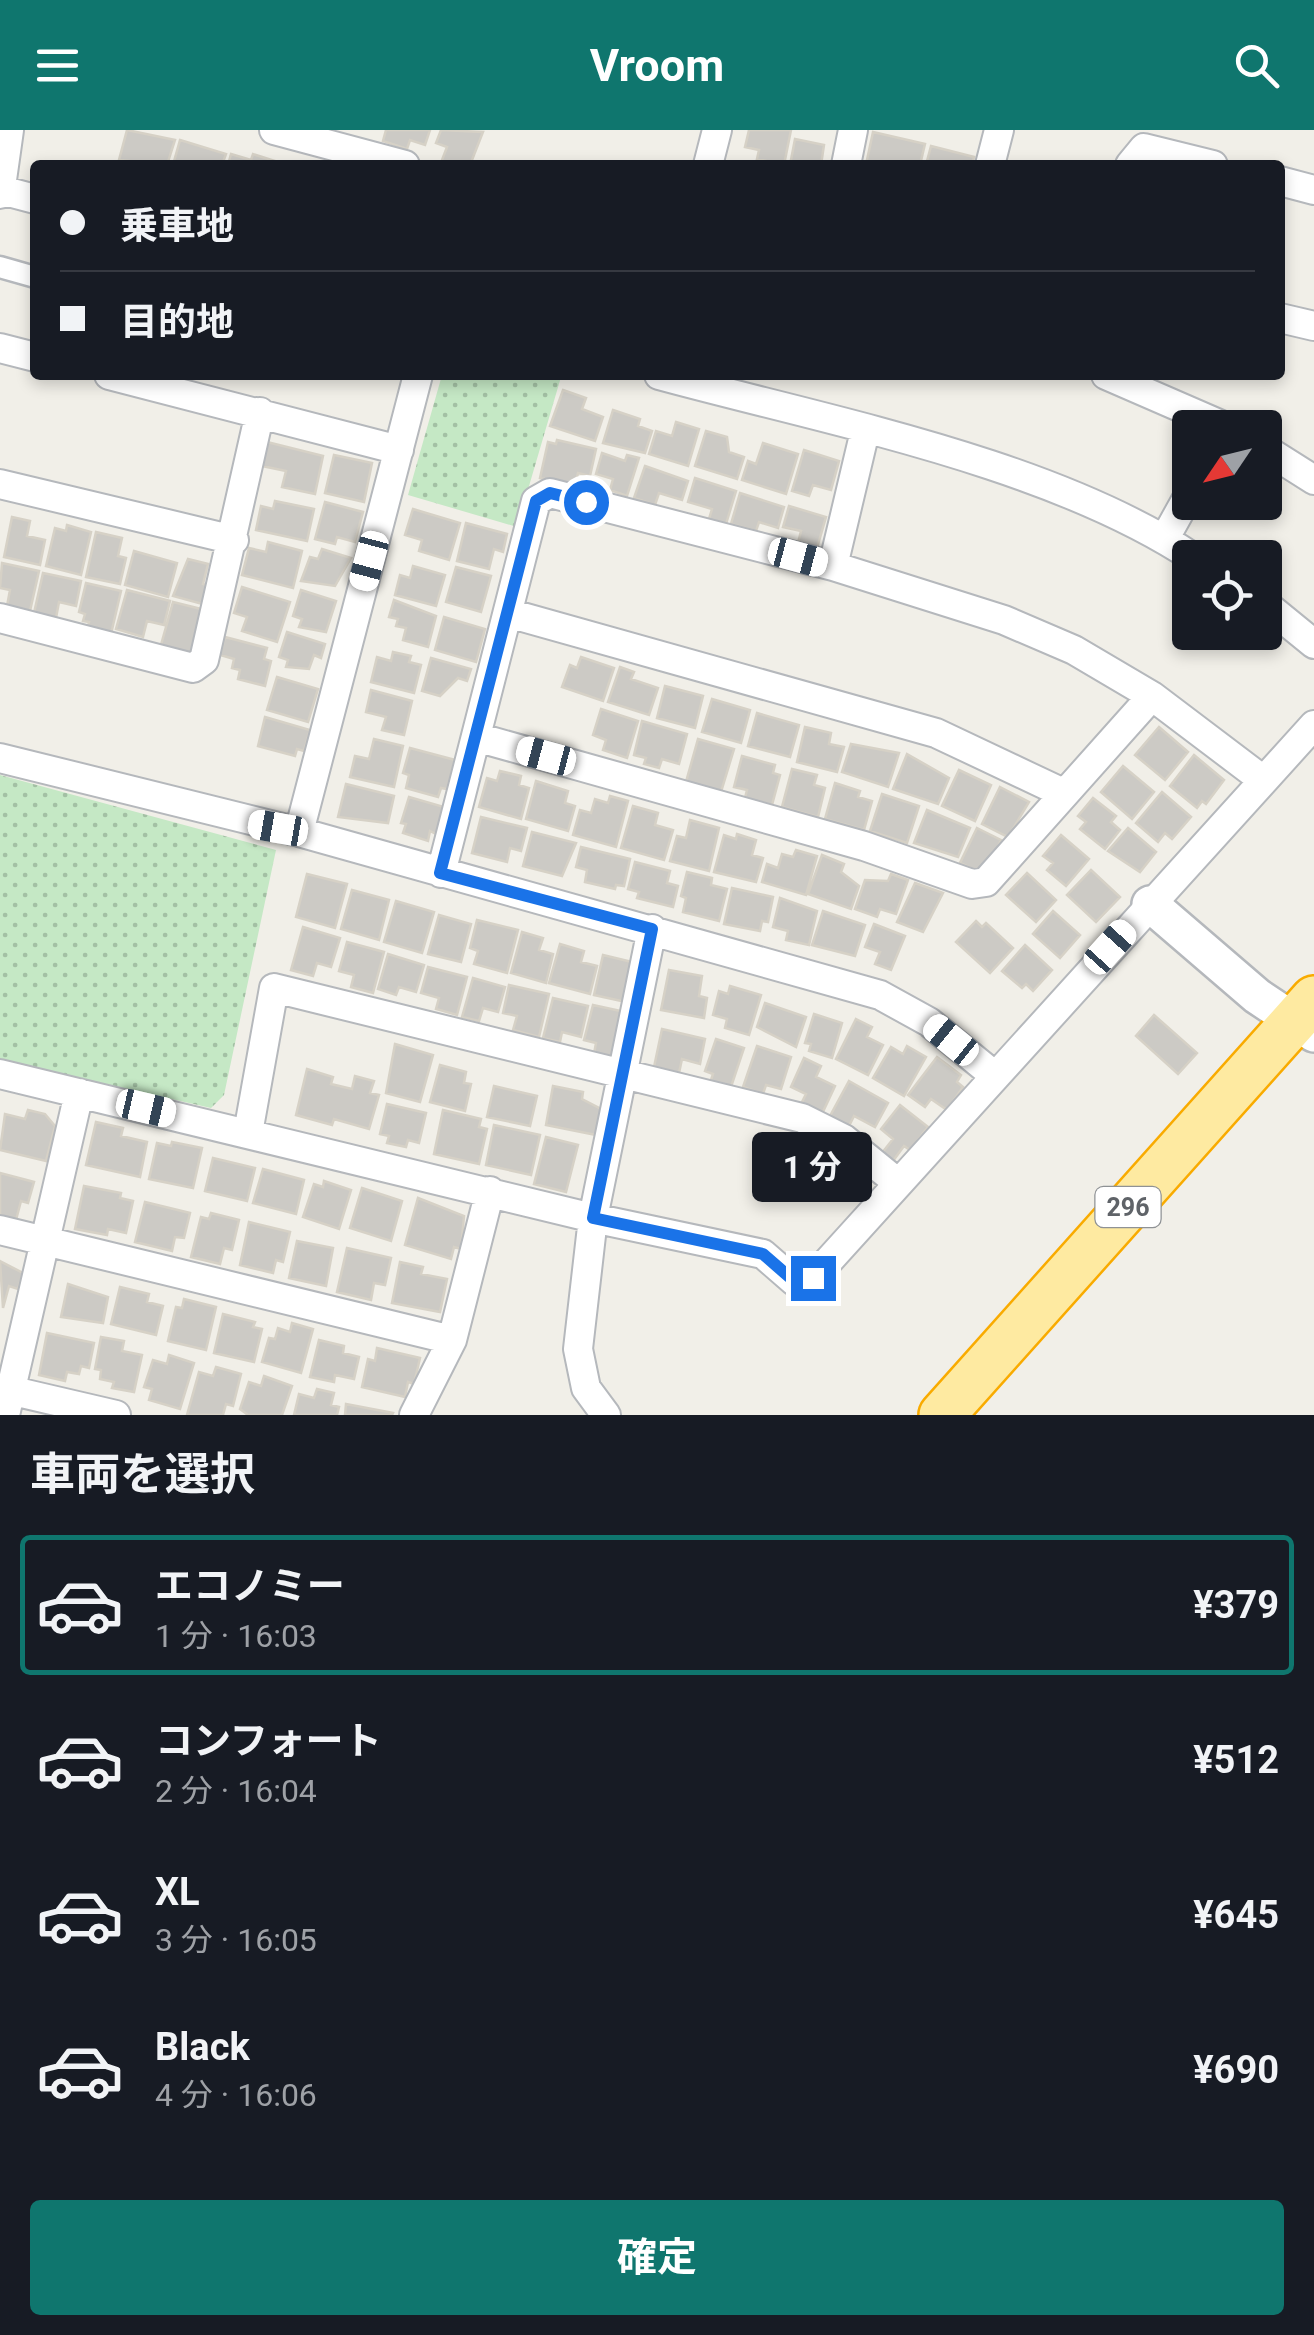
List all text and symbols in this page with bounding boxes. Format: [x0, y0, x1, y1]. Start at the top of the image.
icon: menu [30, 38, 85, 93]
icon: search [1229, 38, 1284, 93]
text: Vroom [590, 39, 724, 92]
text: 乗車地 [120, 204, 234, 248]
text: 目的地 [120, 300, 234, 344]
north arrow [1172, 410, 1282, 520]
map controls [1172, 410, 1282, 650]
route start [564, 480, 609, 525]
car [347, 528, 391, 594]
car [765, 535, 831, 579]
button: locate [1172, 540, 1282, 650]
car [513, 734, 579, 778]
car [246, 808, 310, 848]
car [1079, 915, 1141, 979]
car [918, 1009, 984, 1071]
car [113, 1087, 179, 1129]
callout: 1 分 [753, 1133, 873, 1203]
text: 1 分 [783, 1148, 841, 1186]
road number: 296 [1096, 1187, 1160, 1227]
route end [791, 1256, 836, 1301]
text: 車両を選択 [30, 1448, 255, 1501]
icon: car [35, 1560, 125, 1650]
text: エコノミー [155, 1564, 345, 1608]
text: ¥379 [1193, 1583, 1279, 1627]
text: 1 分 · 16:03 [155, 1617, 317, 1655]
icon: car [35, 1715, 125, 1805]
text: コンフォート [155, 1719, 382, 1763]
text: ¥512 [1193, 1738, 1279, 1782]
text: 2 分 · 16:04 [155, 1772, 317, 1810]
icon: car [35, 1870, 125, 1960]
text: XL [155, 1870, 200, 1914]
text: ¥645 [1193, 1893, 1279, 1937]
text: 3 分 · 16:05 [155, 1921, 317, 1959]
icon: car [35, 2025, 125, 2115]
text: Black [155, 2025, 250, 2069]
text: ¥690 [1193, 2048, 1279, 2092]
text: 4 分 · 16:06 [155, 2076, 317, 2114]
button: 確定 [30, 2200, 1284, 2315]

